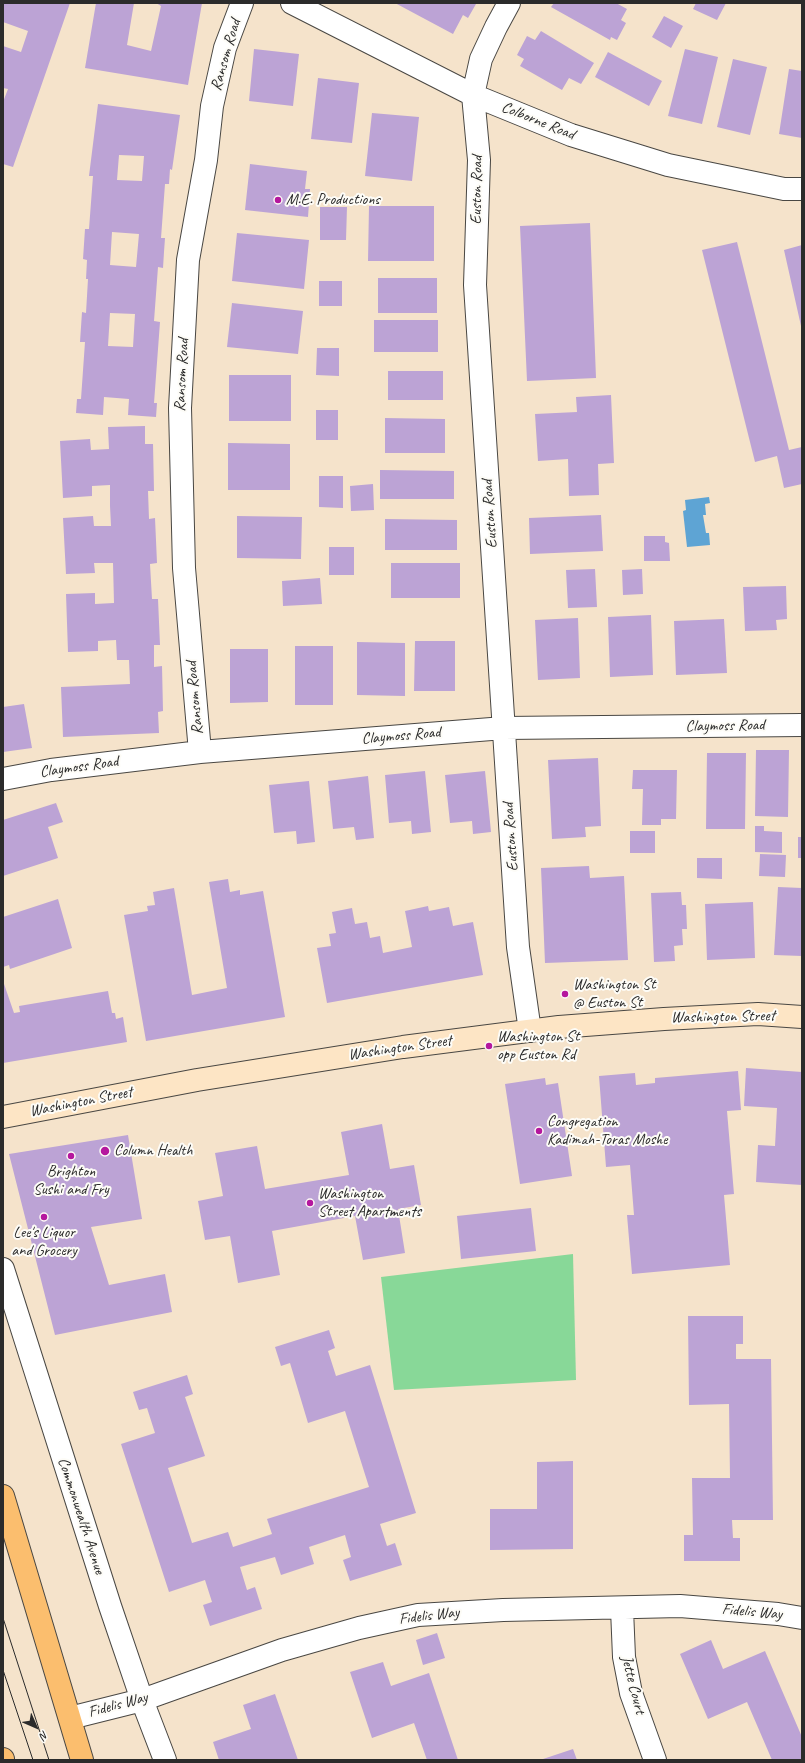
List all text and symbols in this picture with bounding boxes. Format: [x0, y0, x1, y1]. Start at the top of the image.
street label: Ransom Road [207, 17, 245, 93]
street label: Colborne Road [499, 98, 577, 144]
street label: Euston Road [467, 156, 487, 224]
place label: M.E. Productions [286, 190, 380, 210]
marker: M.E. Productions [273, 195, 283, 205]
street label: Ransom Road [170, 338, 194, 412]
street label: Euston Road [478, 479, 502, 549]
street label: Ransom Road [182, 661, 208, 735]
street label: Claymoss Road [685, 716, 765, 736]
street label: Claymoss Road [361, 723, 441, 749]
street label: Claymoss Road [39, 752, 119, 782]
street label: Euston Road [499, 802, 523, 872]
place label: Washington St @ Euston St [573, 975, 656, 1013]
marker: Washington St @ Euston St [560, 989, 570, 999]
street label: Washington Street [671, 1006, 775, 1028]
place label: Washington St opp Euston Rd [497, 1027, 580, 1065]
street label: Washington Street [347, 1031, 453, 1065]
marker: Washington St opp Euston Rd [484, 1041, 494, 1051]
street label: Washington Street [28, 1083, 134, 1121]
place label: Congregation Kadimah-Toras Moshe [547, 1112, 668, 1150]
marker: Congregation Kadimah-Toras Moshe [534, 1126, 544, 1136]
place label: Column Health [114, 1141, 193, 1161]
marker: Column Health [99, 1145, 111, 1157]
marker: Brighton Sushi and Fry [66, 1151, 76, 1161]
place label: Brighton Sushi and Fry [33, 1162, 109, 1200]
place label: Washington Street Apartments [318, 1184, 421, 1222]
marker: Washington Street Apartments [305, 1198, 315, 1208]
marker: Lee's Liquor and Grocery [39, 1212, 49, 1222]
place label: Lee's Liquor and Grocery [11, 1223, 77, 1261]
street label: Commonwealth Avenue [53, 1455, 109, 1577]
street label: Fidelis Way [721, 1600, 783, 1624]
street label: Fidelis Way [398, 1603, 460, 1629]
street label: Jette Court [616, 1654, 650, 1716]
street label: Fidelis Way [86, 1688, 150, 1722]
north arrow [16, 1707, 56, 1747]
text: N [37, 1728, 52, 1743]

